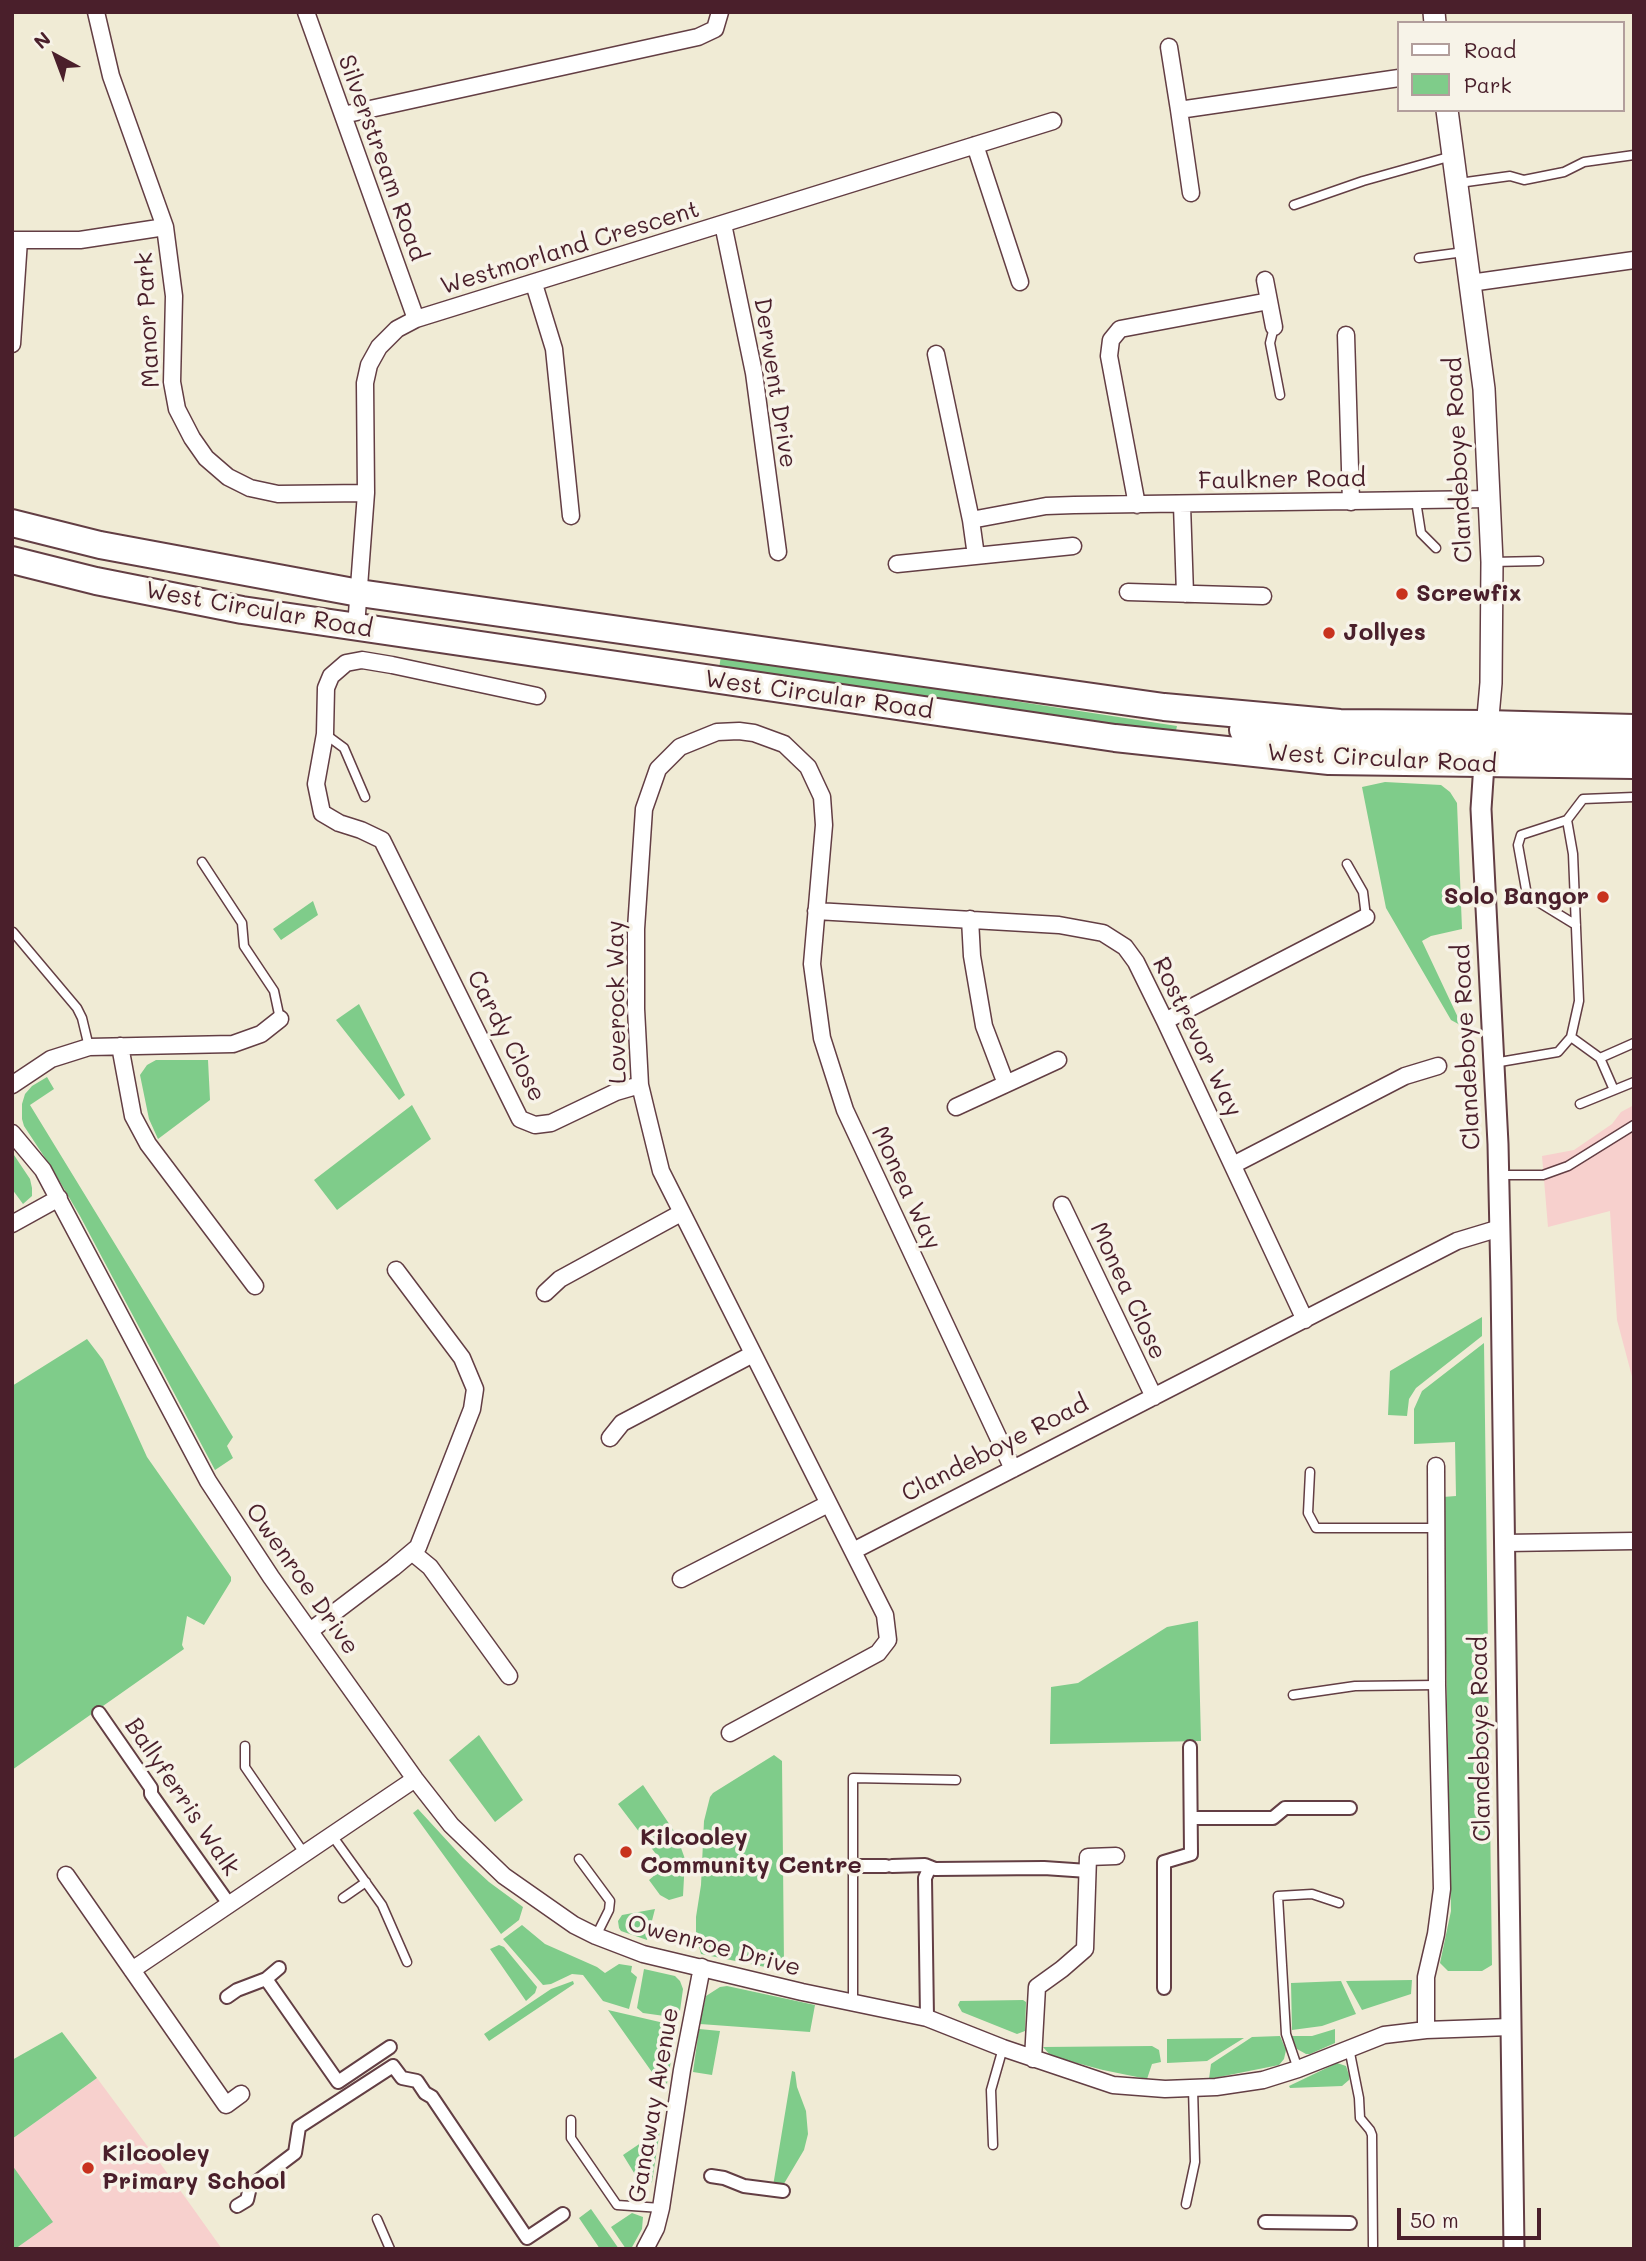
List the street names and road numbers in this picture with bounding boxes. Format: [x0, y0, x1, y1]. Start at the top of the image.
street label: Silverstream Road [331, 51, 433, 265]
street label: Westmorland Crescent [437, 195, 703, 301]
street label: Manor Park [130, 251, 166, 389]
street label: Derwent Drive [747, 296, 803, 470]
street label: Clandeboye Road [1439, 356, 1479, 564]
street label: Faulkner Road [1198, 464, 1366, 496]
street label: West Circular Road [143, 576, 375, 644]
street label: West Circular Road [703, 665, 935, 725]
street label: West Circular Road [1266, 739, 1498, 779]
street label: Loverock Way [601, 920, 633, 1084]
street label: Clandeboye Road [1447, 943, 1487, 1151]
street label: Rostrevor Way [1146, 953, 1248, 1121]
street label: Cardy Close [461, 966, 551, 1106]
street label: Monea Way [865, 1122, 947, 1254]
street label: Monea Close [1084, 1218, 1172, 1364]
street label: Clandeboye Road [897, 1389, 1093, 1509]
street label: Owenroe Drive [239, 1498, 365, 1660]
street label: Clandeboye Road [1465, 1636, 1497, 1842]
street label: Ballyferris Walk [119, 1713, 245, 1881]
street label: Owenroe Drive [624, 1909, 804, 1983]
street label: Ganaway Avenue [623, 2005, 685, 2205]

